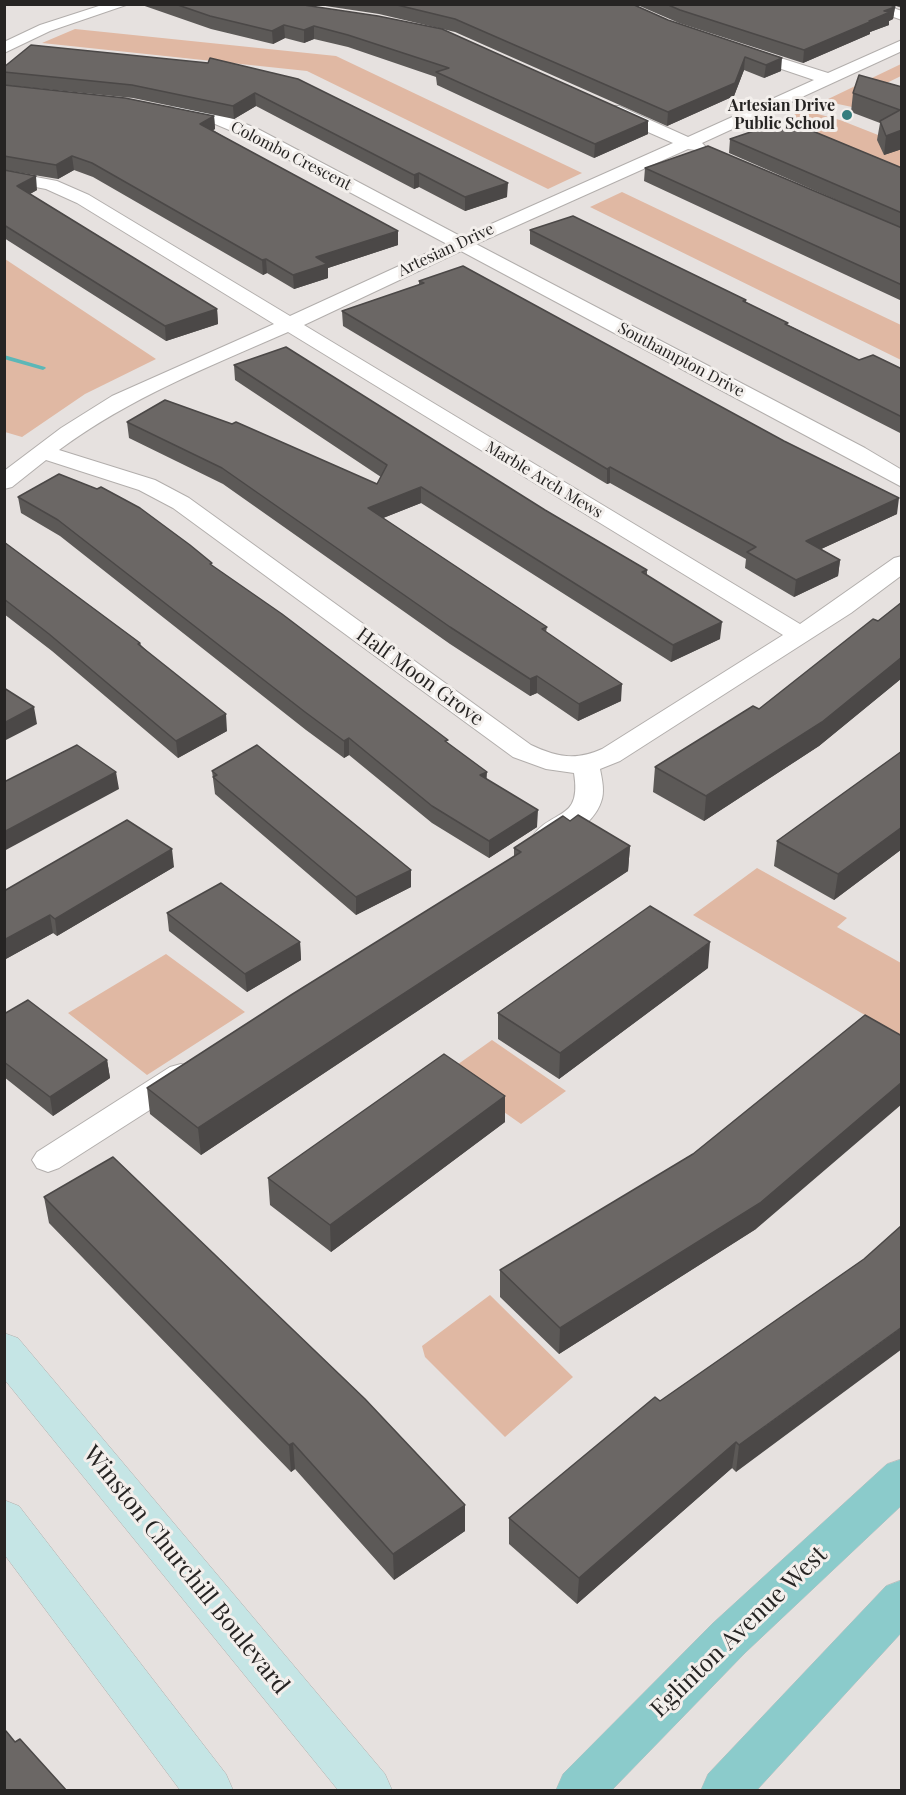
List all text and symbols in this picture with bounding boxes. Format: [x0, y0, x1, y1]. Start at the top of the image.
place label: Artesian Drive Public School [728, 96, 835, 134]
marker: Artesian Drive Public School [840, 108, 854, 122]
street label: Colombo Crescent [227, 117, 355, 195]
street label: Artesian Drive [395, 219, 497, 281]
street label: Southampton Drive [615, 319, 747, 401]
street label: Marble Arch Mews [482, 438, 606, 522]
street label: Half Moon Grove [352, 623, 488, 731]
street label: Winston Churchill Boulevard [77, 1440, 295, 1700]
street label: Eglinton Avenue West [645, 1540, 833, 1724]

